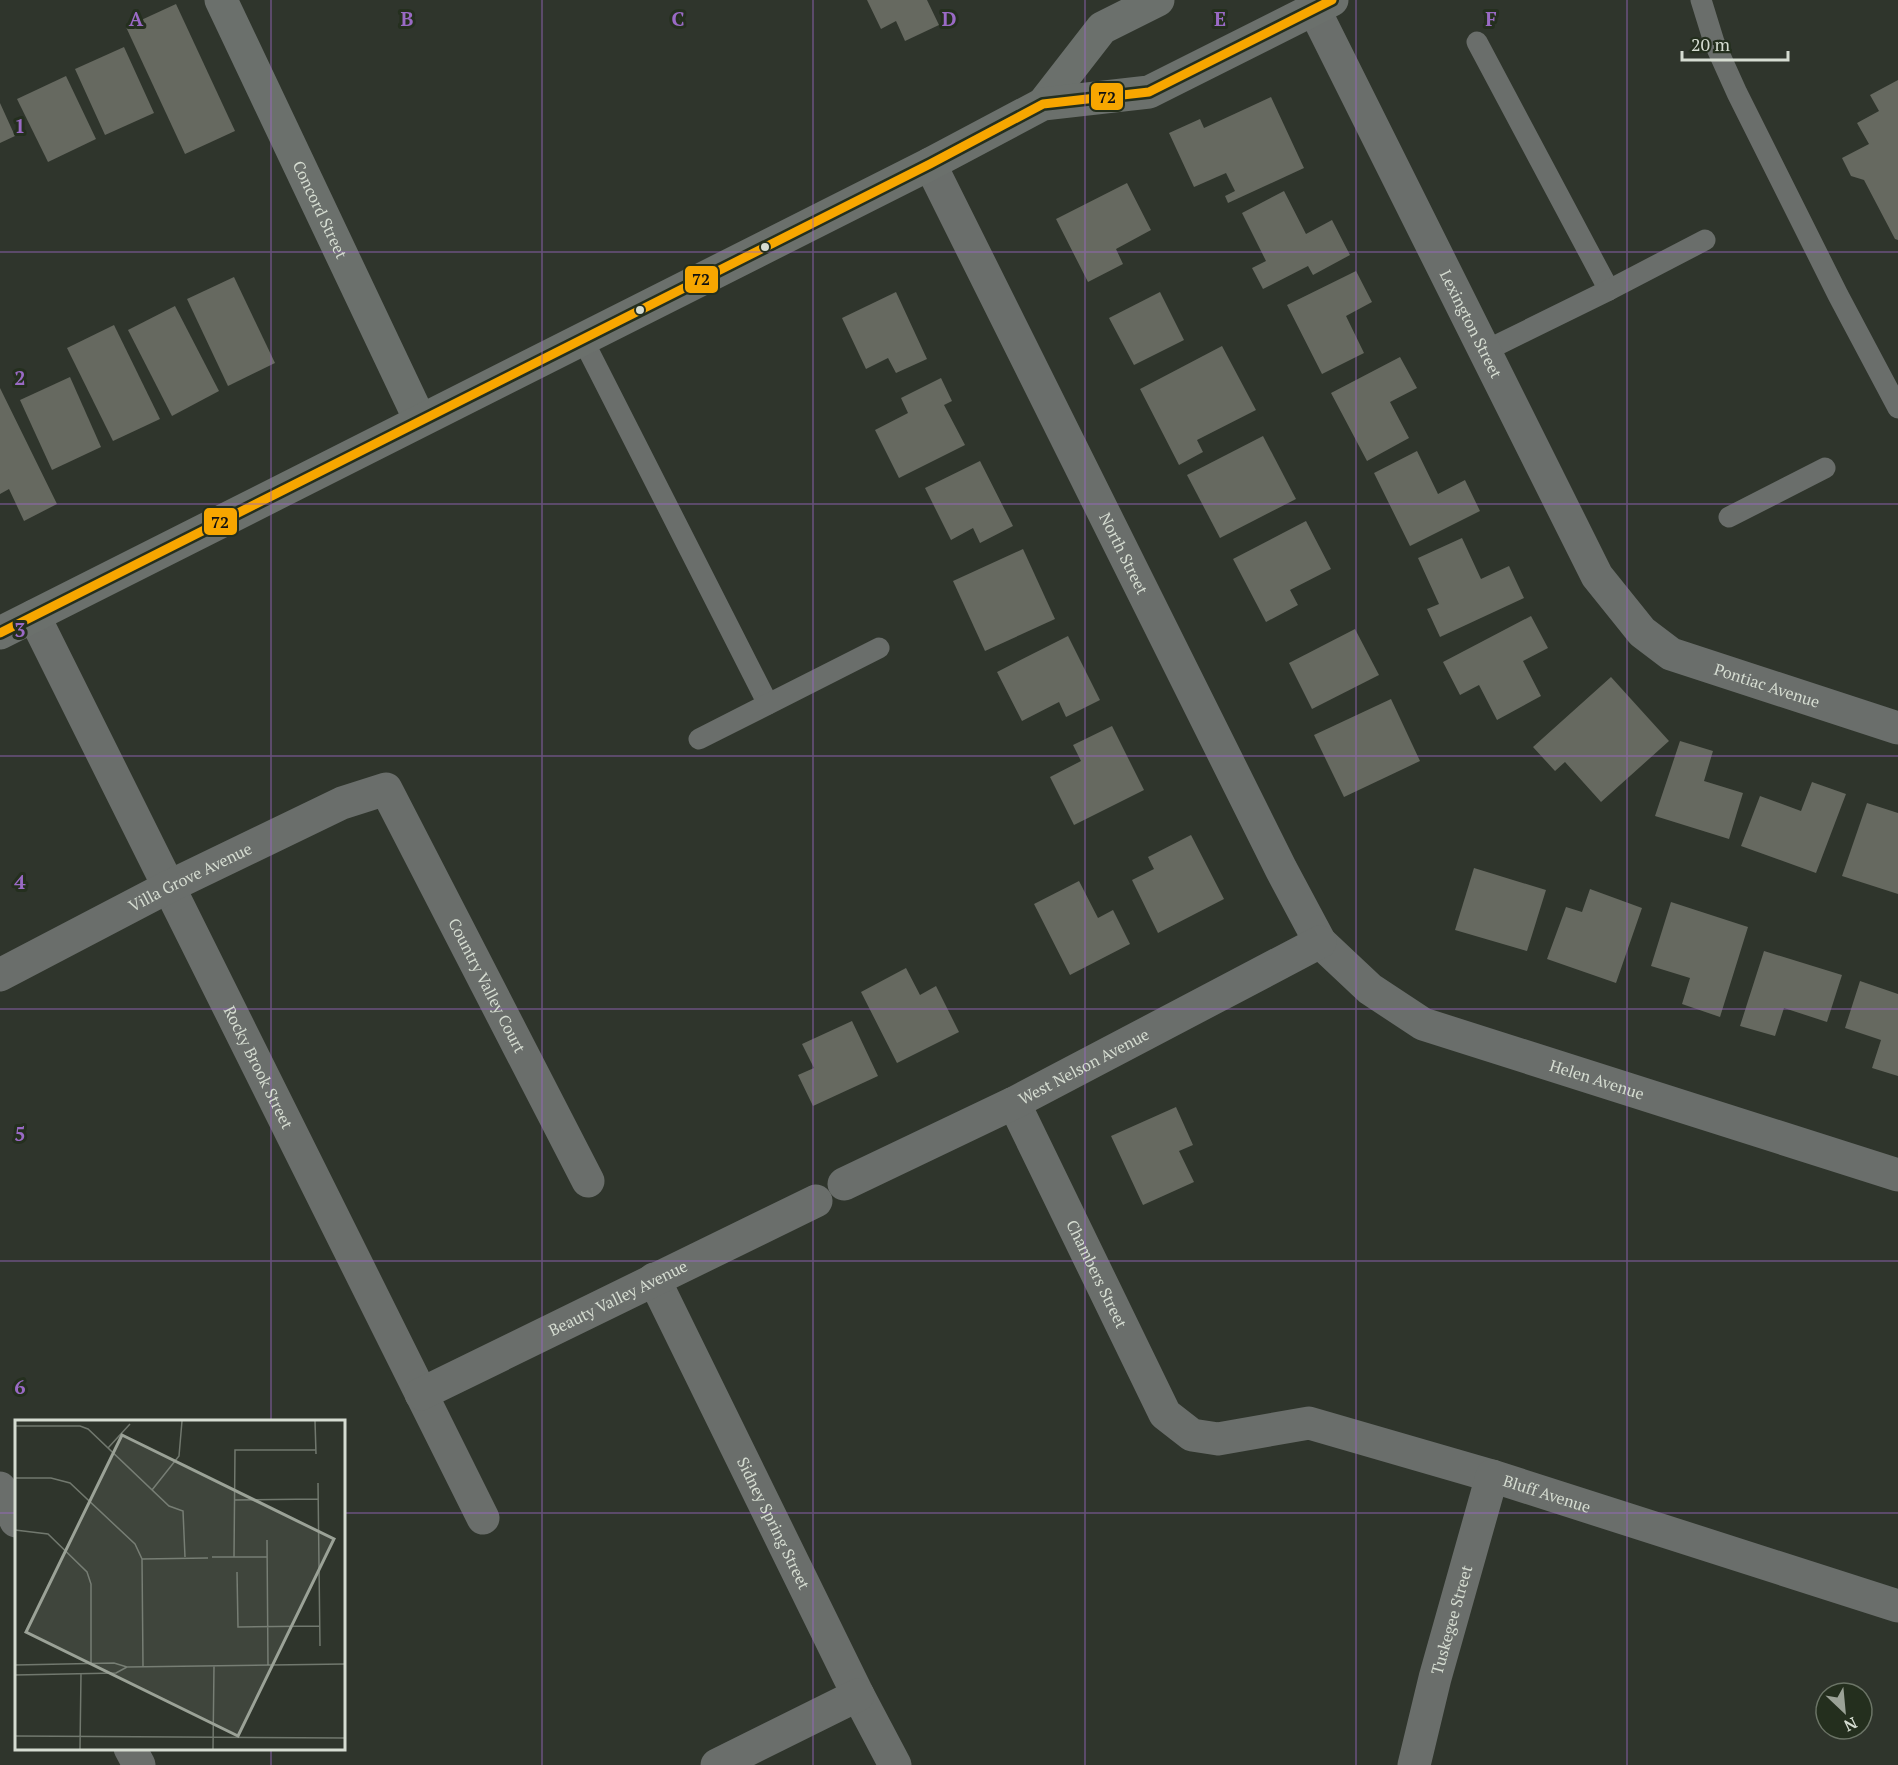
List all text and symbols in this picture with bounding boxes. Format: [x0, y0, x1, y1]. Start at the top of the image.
text: A [129, 5, 144, 32]
text: B [401, 5, 414, 32]
text: C [671, 5, 685, 32]
text: D [942, 5, 956, 32]
text: E [1214, 5, 1226, 32]
text: F [1485, 5, 1497, 32]
scale bar [1682, 24, 1788, 62]
text: 20 m [1691, 32, 1731, 56]
line badge: 72 [1090, 82, 1124, 111]
text: 72 [1098, 86, 1116, 108]
text: 1 [14, 112, 26, 139]
street label: Concord Street [288, 157, 353, 262]
unlabelled marker [759, 241, 771, 253]
line badge: 72 [684, 265, 719, 294]
street label: Lexington Street [1435, 266, 1508, 382]
text: 72 [692, 268, 710, 290]
unlabelled marker [634, 304, 646, 316]
text: 2 [14, 364, 26, 391]
line badge: 72 [203, 507, 238, 536]
street label: North Street [1094, 509, 1154, 598]
text: 72 [211, 511, 229, 533]
text: 3 [14, 616, 26, 643]
street label: Pontiac Avenue [1711, 658, 1823, 713]
street label: Villa Grove Avenue [125, 837, 256, 917]
text: 4 [14, 868, 26, 895]
street label: Country Valley Court [443, 914, 531, 1057]
street label: Rocky Brook Street [219, 1002, 299, 1133]
street label: West Nelson Avenue [1014, 1023, 1153, 1110]
street label: Helen Avenue [1547, 1054, 1647, 1105]
text: 5 [14, 1120, 26, 1147]
street label: Chambers Street [1061, 1216, 1133, 1332]
street label: Beauty Valley Avenue [545, 1255, 691, 1341]
text: 6 [14, 1373, 26, 1400]
inset map [15, 1420, 345, 1750]
street label: Sidney Spring Street [732, 1453, 816, 1593]
street label: Bluff Avenue [1500, 1469, 1594, 1518]
street label: Tuskegee Street [1426, 1562, 1477, 1677]
north arrow [1814, 1681, 1874, 1741]
text: N [1840, 1712, 1861, 1737]

